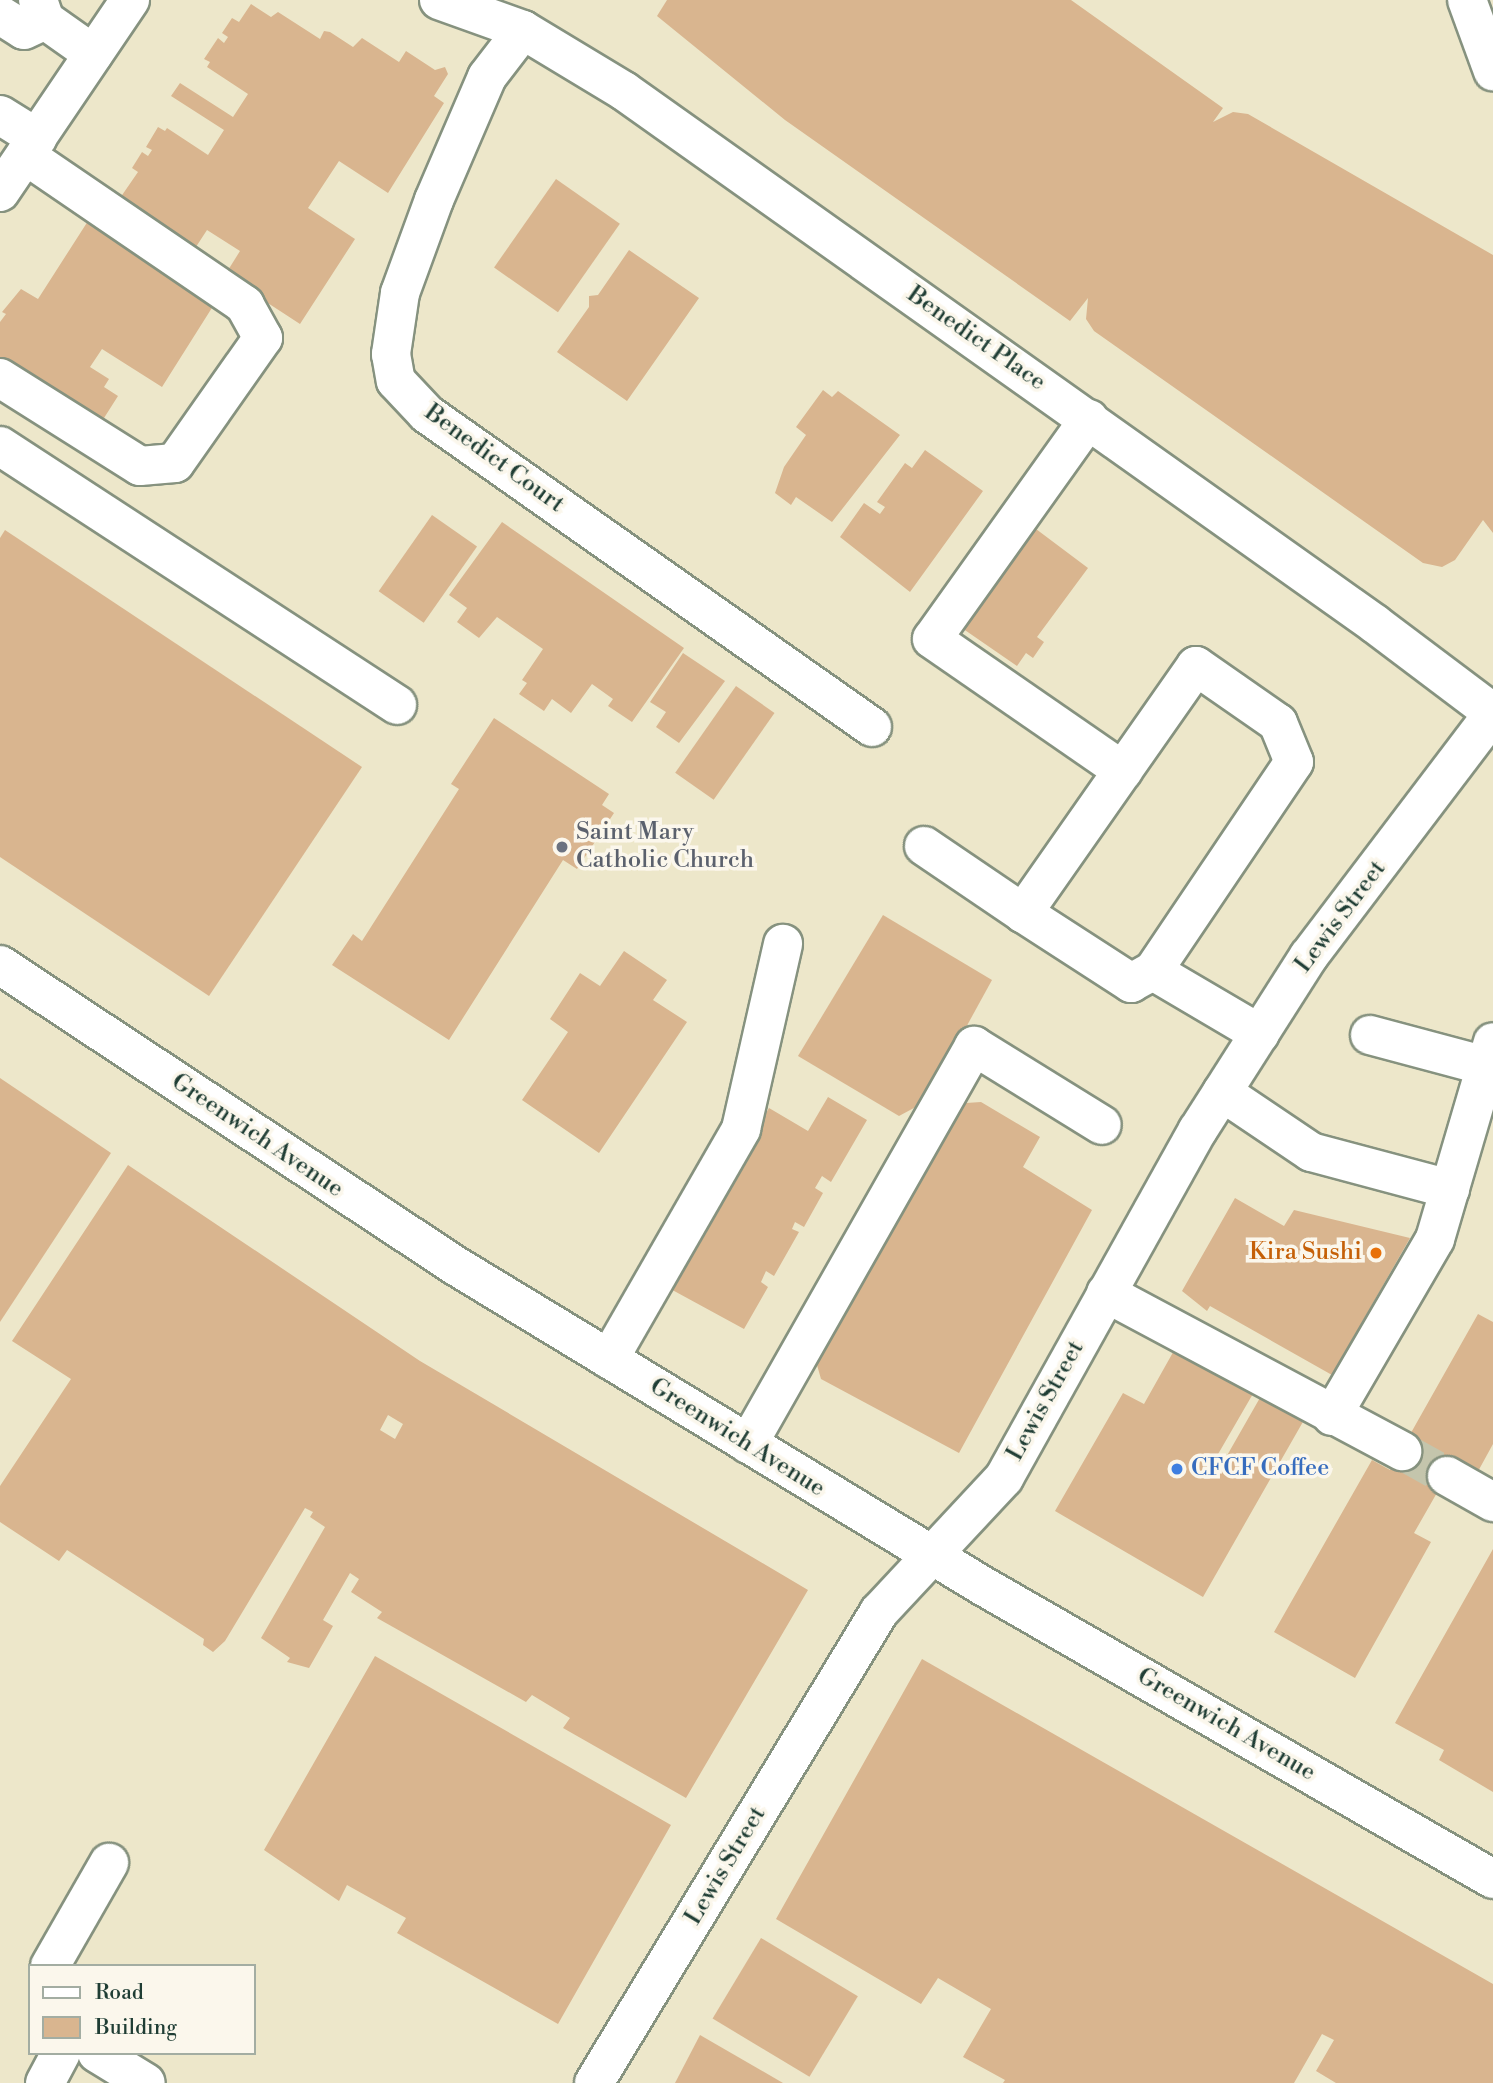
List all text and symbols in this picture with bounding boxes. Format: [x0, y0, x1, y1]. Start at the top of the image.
street label: Benedict Place [901, 281, 1051, 397]
street label: Benedict Court [419, 399, 569, 519]
place label: Saint Mary Catholic Church [576, 819, 754, 875]
marker: Saint Mary Catholic Church [554, 839, 570, 855]
street label: Lewis Street [1289, 855, 1393, 979]
street label: Greenwich Avenue [166, 1068, 348, 1204]
place label: Kira Sushi [1249, 1239, 1362, 1267]
marker: Kira Sushi [1368, 1245, 1384, 1261]
street label: Lewis Street [1001, 1336, 1091, 1466]
street label: Greenwich Avenue [644, 1373, 830, 1503]
place label: CFCF Coffee [1191, 1455, 1329, 1483]
marker: CFCF Coffee [1169, 1461, 1185, 1477]
street label: Greenwich Avenue [1132, 1662, 1320, 1788]
street label: Lewis Street [679, 1802, 773, 1930]
legend [28, 1964, 256, 2055]
text: Road [95, 1980, 144, 2006]
text: Building [95, 2015, 177, 2041]

